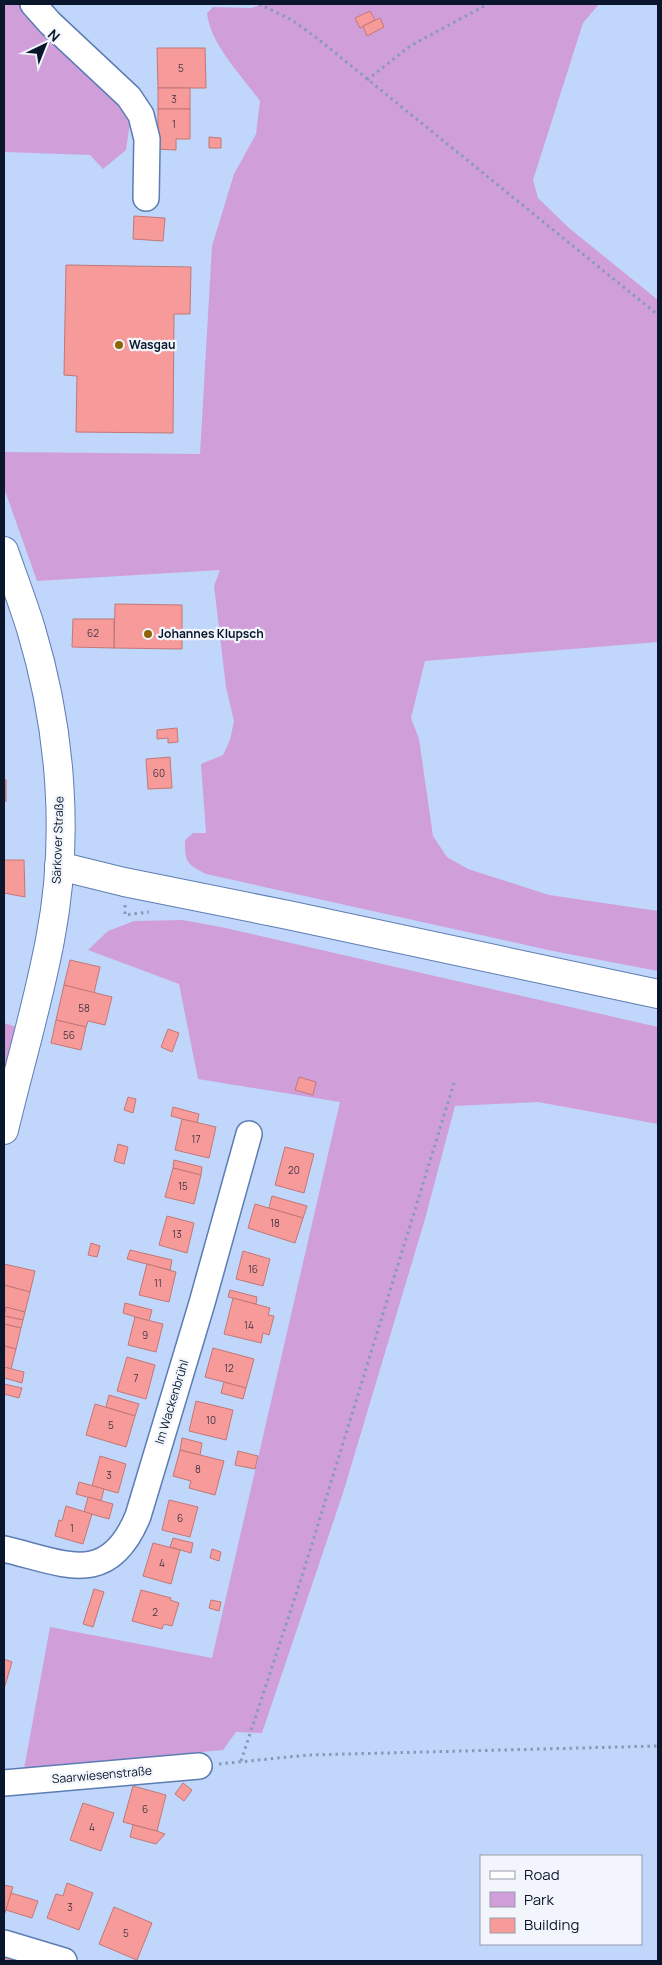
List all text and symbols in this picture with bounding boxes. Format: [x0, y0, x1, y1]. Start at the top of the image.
north arrow [20, 20, 70, 70]
text: N [44, 25, 64, 46]
house number: 5 [178, 61, 184, 75]
house number: 3 [171, 92, 177, 106]
house number: 1 [172, 117, 176, 131]
place label: Wasgau [129, 336, 175, 353]
marker: Wasgau [113, 339, 125, 351]
place label: Johannes Klupsch [158, 625, 264, 642]
house number: 62 [87, 626, 99, 640]
marker: Johannes Klupsch [142, 628, 154, 640]
house number: 60 [153, 766, 165, 780]
street label: Särkover Straße [47, 796, 68, 884]
house number: 58 [78, 1001, 90, 1015]
house number: 56 [63, 1028, 75, 1042]
house number: 17 [192, 1132, 200, 1146]
house number: 20 [288, 1163, 300, 1177]
house number: 15 [178, 1179, 188, 1193]
house number: 18 [270, 1216, 280, 1230]
house number: 13 [172, 1227, 182, 1241]
house number: 16 [248, 1262, 258, 1276]
house number: 11 [154, 1276, 162, 1290]
house number: 14 [244, 1318, 254, 1332]
house number: 9 [142, 1328, 148, 1342]
street label: Im Wackenbrühl [151, 1357, 192, 1446]
house number: 12 [224, 1361, 234, 1375]
house number: 7 [133, 1371, 139, 1385]
house number: 10 [206, 1413, 216, 1427]
house number: 5 [108, 1418, 114, 1432]
house number: 8 [195, 1462, 201, 1476]
house number: 3 [106, 1468, 112, 1482]
house number: 6 [177, 1511, 183, 1525]
house number: 1 [70, 1521, 74, 1535]
house number: 4 [159, 1556, 165, 1570]
house number: 2 [152, 1605, 158, 1619]
street label: Saarwiesenstraße [51, 1762, 153, 1787]
house number: 6 [142, 1802, 148, 1816]
house number: 4 [89, 1820, 95, 1834]
legend [480, 1855, 642, 1945]
text: Road [524, 1864, 560, 1885]
text: Park [524, 1889, 554, 1910]
house number: 3 [67, 1900, 73, 1914]
text: Building [524, 1914, 579, 1935]
house number: 5 [123, 1926, 129, 1940]

